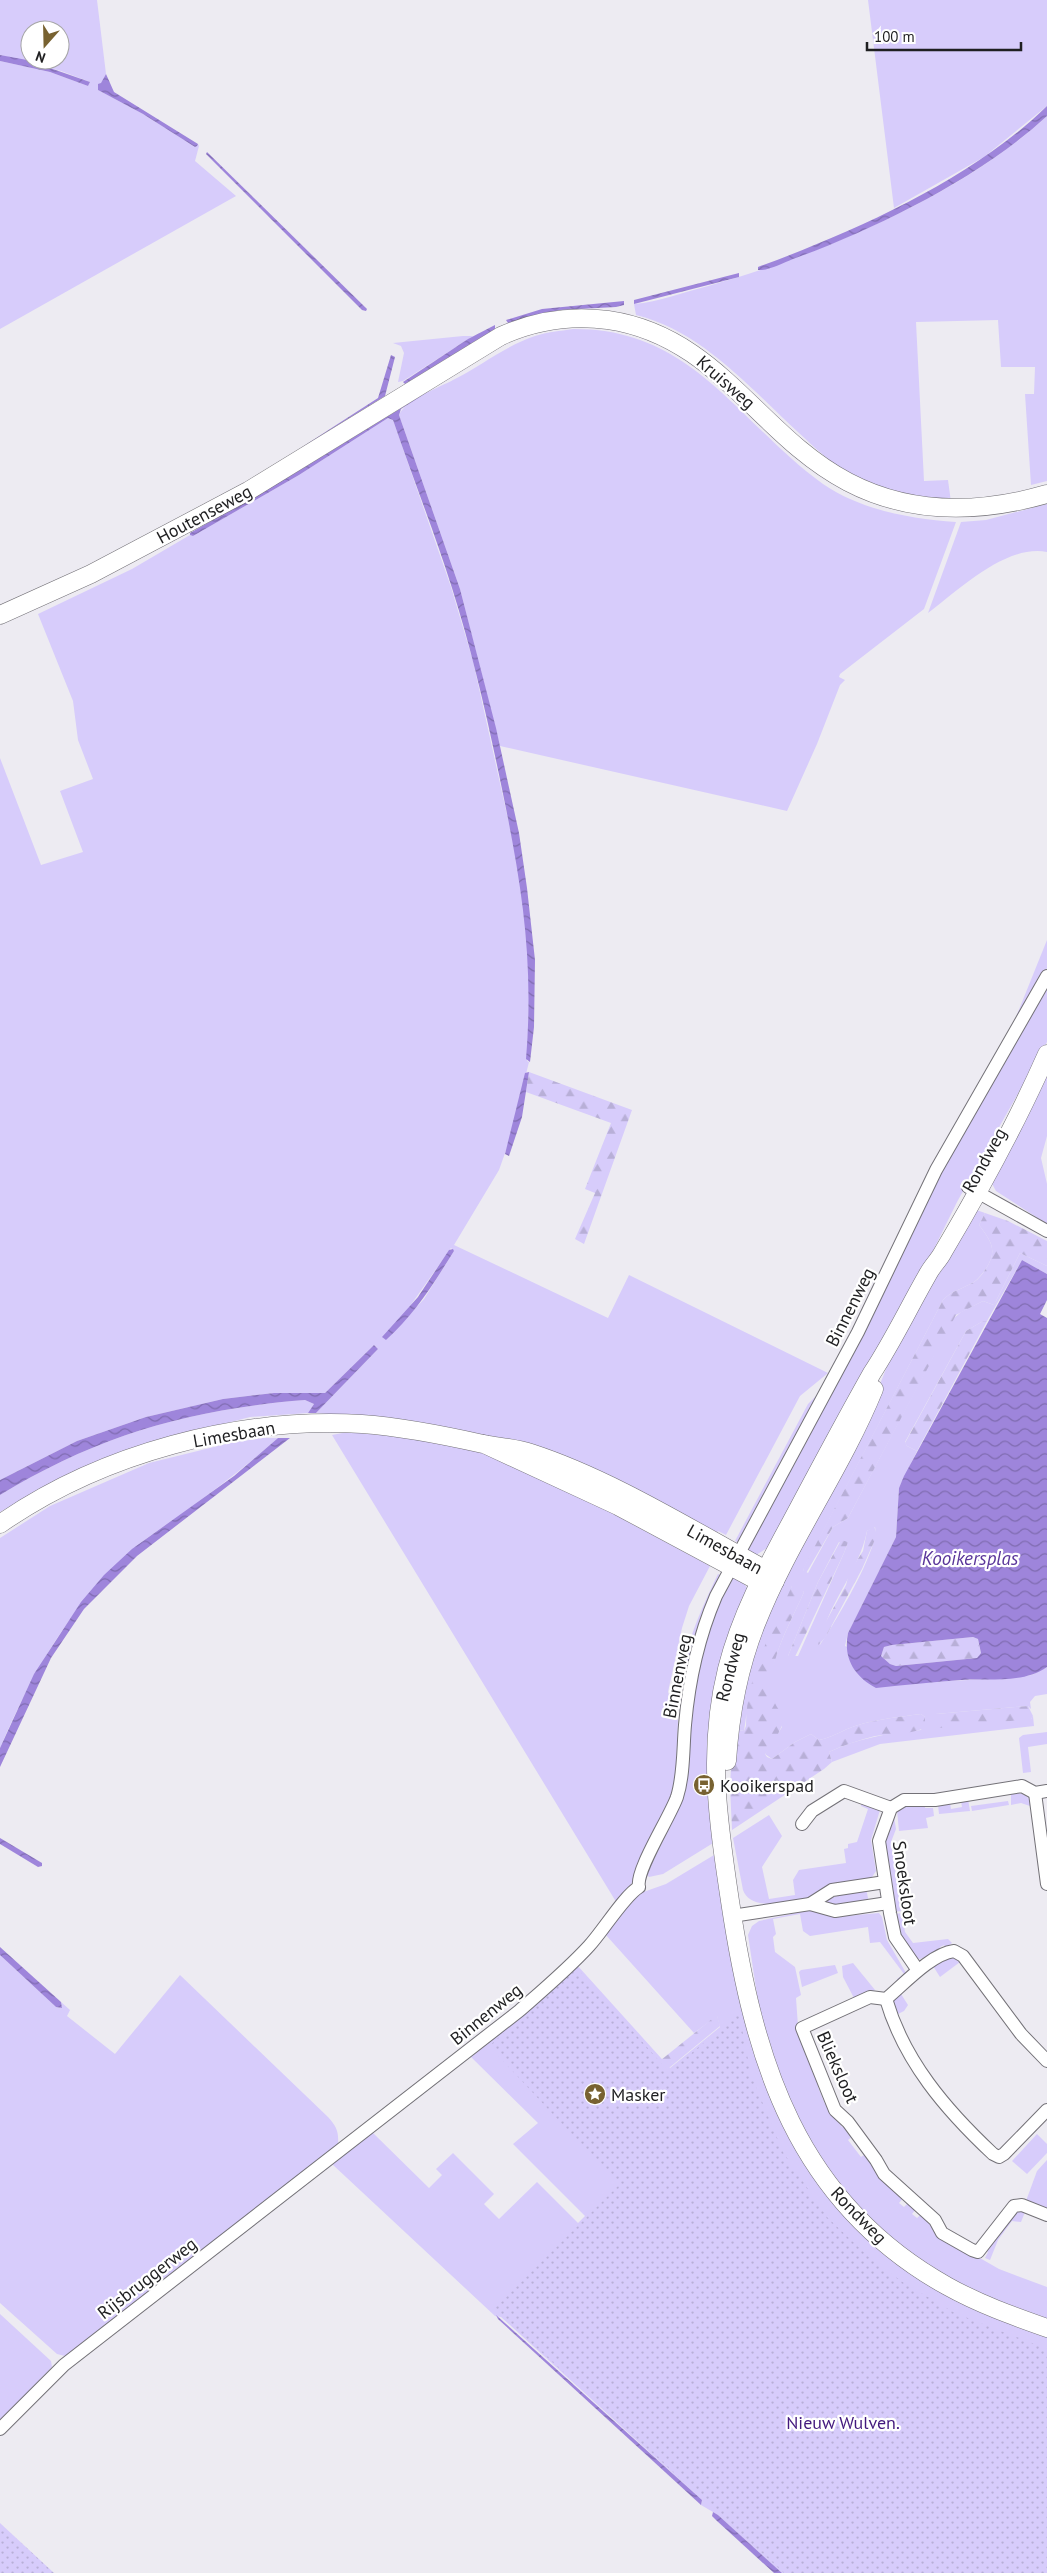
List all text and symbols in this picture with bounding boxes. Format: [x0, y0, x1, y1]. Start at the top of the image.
north arrow [20, 20, 70, 70]
scale bar [867, 20, 1021, 52]
text: 100 m [874, 27, 915, 46]
text: N [33, 47, 48, 67]
street label: Kruisweg [692, 350, 760, 414]
street label: Houtenseweg [152, 479, 256, 549]
street label: Rondweg [957, 1124, 1011, 1196]
street label: Binnenweg [820, 1264, 880, 1350]
street label: Limesbaan [191, 1415, 277, 1453]
street label: Limesbaan [683, 1519, 767, 1579]
water label: Kooikersplas [922, 1546, 1019, 1570]
street label: Rondweg [710, 1630, 750, 1704]
street label: Binnenweg [658, 1632, 696, 1720]
bus stop icon: Kooikerspad [692, 1773, 716, 1797]
place label: Kooikerspad [720, 1774, 814, 1797]
street label: Snoeksloot [888, 1839, 922, 1927]
street label: Binnenweg [445, 1978, 527, 2050]
street label: Blieksloot [812, 2027, 864, 2107]
place icon: Masker [583, 2082, 607, 2106]
place label: Masker [611, 2083, 665, 2106]
street label: Rondweg [826, 2182, 892, 2248]
street label: Rijsbruggerweg [93, 2232, 201, 2324]
park label: Nieuw Wulven. [786, 2411, 900, 2434]

